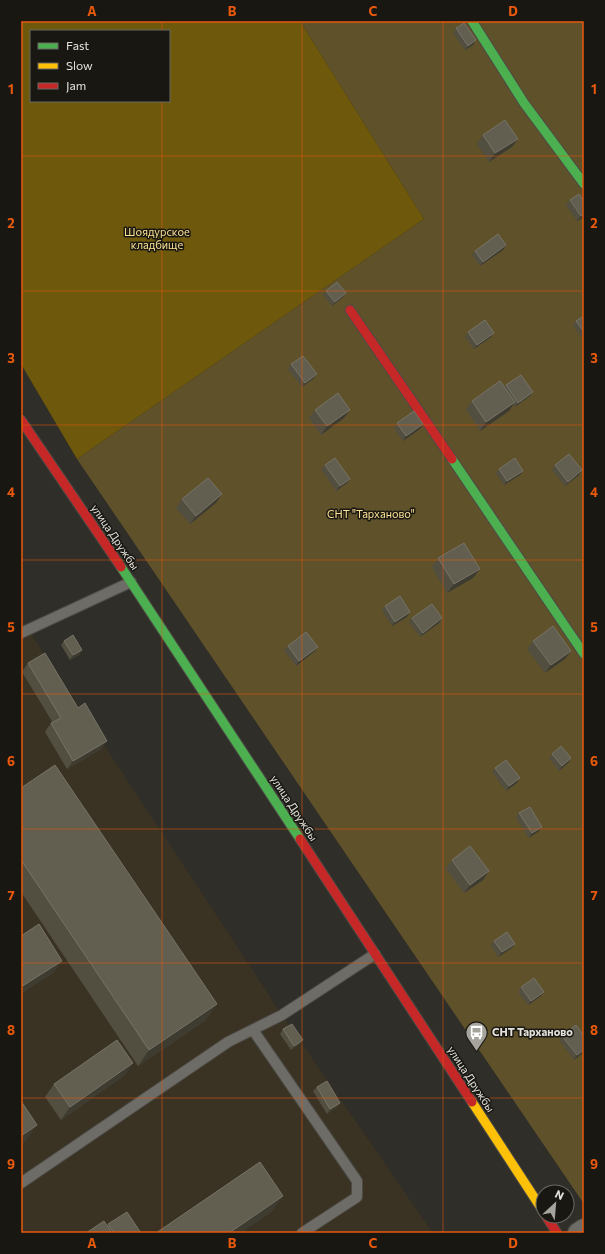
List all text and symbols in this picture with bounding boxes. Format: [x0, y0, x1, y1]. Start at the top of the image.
text: A [87, 3, 97, 19]
text: B [228, 3, 237, 19]
text: C [369, 3, 378, 19]
text: D [508, 3, 518, 19]
legend [30, 30, 170, 102]
text: Fast [66, 38, 89, 52]
text: Slow [66, 58, 93, 72]
text: Jam [66, 78, 86, 93]
text: 1 [8, 81, 14, 97]
text: 1 [591, 81, 597, 97]
text: 2 [7, 215, 15, 231]
text: 2 [590, 215, 598, 231]
park label: Шоядурское кладбище [124, 225, 190, 251]
text: 3 [7, 350, 15, 366]
text: 3 [590, 350, 598, 366]
text: 4 [7, 484, 15, 500]
text: 4 [590, 484, 598, 500]
street label: улица Дружбы [89, 502, 142, 572]
park label: СНТ "Тарханово" [327, 507, 415, 520]
text: 5 [7, 619, 15, 635]
text: 5 [590, 619, 598, 635]
text: 6 [7, 753, 15, 769]
text: 6 [590, 753, 598, 769]
street label: улица Дружбы [268, 772, 321, 843]
text: 7 [7, 887, 15, 903]
text: 7 [590, 887, 598, 903]
bus stop icon: СНТ Тарханово [464, 1019, 490, 1052]
text: 8 [7, 1022, 15, 1038]
text: 8 [590, 1022, 598, 1038]
place label: СНТ Тарханово [492, 1025, 573, 1038]
street label: улица Дружбы [445, 1043, 498, 1114]
text: 9 [7, 1156, 15, 1172]
text: 9 [590, 1156, 598, 1172]
north arrow [535, 1184, 575, 1224]
text: N [553, 1187, 566, 1202]
text: A [87, 1235, 97, 1251]
text: B [228, 1235, 237, 1251]
text: C [369, 1235, 378, 1251]
text: D [508, 1235, 518, 1251]

